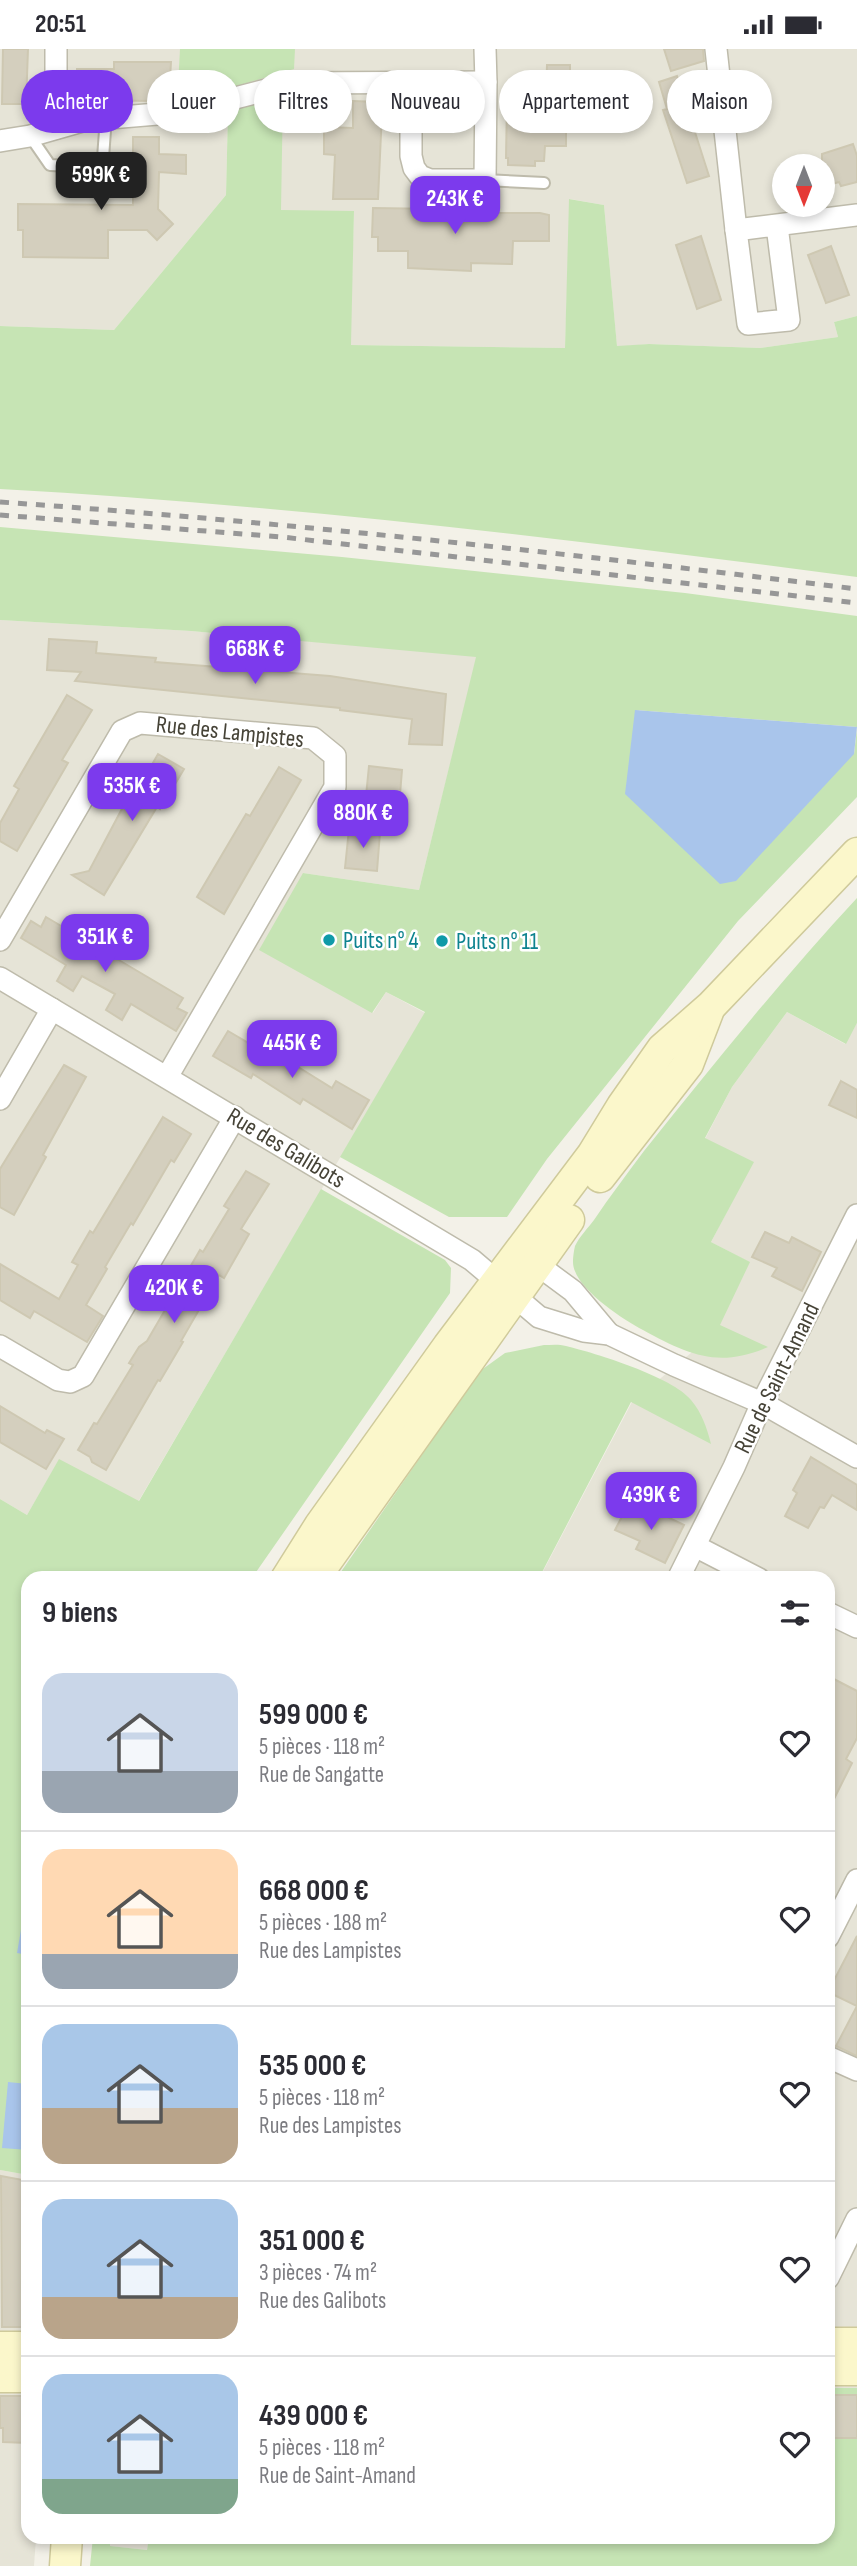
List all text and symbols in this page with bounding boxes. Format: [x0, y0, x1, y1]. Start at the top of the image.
text: 20:51 [35, 9, 86, 40]
chip: Acheter [21, 70, 133, 133]
chip: Louer [147, 70, 240, 133]
chip: Filtres [254, 70, 352, 133]
chip: Nouveau [366, 70, 485, 133]
chip: Appartement [499, 70, 653, 133]
chip: Maison [667, 70, 772, 133]
pin: 599K € [44, 153, 158, 212]
north arrow [772, 154, 835, 217]
map controls [772, 154, 835, 217]
text: 599K € [72, 161, 130, 189]
pin: 243K € [398, 177, 512, 236]
text: 243K € [426, 185, 484, 213]
pin: 668K € [198, 627, 312, 686]
text: 668K € [225, 635, 285, 663]
street label: Rue des Lampistes [155, 710, 305, 754]
pin: 535K € [75, 763, 189, 823]
text: 535K € [103, 772, 161, 800]
pin: 880K € [306, 791, 420, 850]
text: 880K € [333, 799, 393, 827]
pin: 351K € [48, 915, 162, 974]
text: 351K € [77, 923, 133, 951]
place label: Puits n° 4 [343, 926, 418, 955]
place label: Puits n° 11 [456, 927, 539, 956]
marker: Puits n° 4 [321, 932, 337, 948]
marker: Puits n° 11 [434, 933, 450, 949]
pin: 445K € [235, 1021, 349, 1080]
text: 445K € [263, 1029, 321, 1057]
street label: Rue des Galibots [222, 1101, 350, 1195]
pin: 420K € [117, 1265, 231, 1325]
text: 420K € [145, 1274, 203, 1302]
street label: Rue de Saint-Amand [728, 1298, 826, 1458]
pin: 439K € [594, 1473, 708, 1532]
text: 439K € [622, 1481, 680, 1509]
icon: filters [776, 1594, 814, 1632]
text: 9 biens [42, 1595, 118, 1631]
text: 599 000 € [259, 1697, 368, 1733]
icon: home [98, 1701, 182, 1785]
icon: heart [776, 1724, 814, 1762]
text: 5 pièces · 118 m² [259, 1733, 385, 1761]
text: Rue de Sangatte [259, 1761, 384, 1789]
text: 668 000 € [259, 1873, 369, 1909]
icon: home [98, 1877, 182, 1961]
icon: heart [776, 1900, 814, 1938]
text: 5 pièces · 188 m² [259, 1909, 387, 1937]
text: Rue des Lampistes [259, 1937, 401, 1965]
text: 535 000 € [259, 2048, 366, 2084]
icon: home [98, 2052, 182, 2136]
icon: heart [776, 2075, 814, 2113]
text: 5 pièces · 118 m² [259, 2084, 385, 2112]
text: Rue des Lampistes [259, 2112, 401, 2140]
text: 351 000 € [259, 2223, 365, 2259]
icon: home [98, 2227, 182, 2311]
icon: heart [776, 2250, 814, 2288]
text: 3 pièces · 74 m² [259, 2259, 377, 2287]
text: Rue des Galibots [259, 2287, 386, 2315]
text: 439 000 € [259, 2398, 368, 2434]
icon: home [98, 2402, 182, 2486]
icon: heart [776, 2425, 814, 2463]
text: 5 pièces · 118 m² [259, 2434, 385, 2462]
text: Rue de Saint-Amand [259, 2462, 416, 2490]

